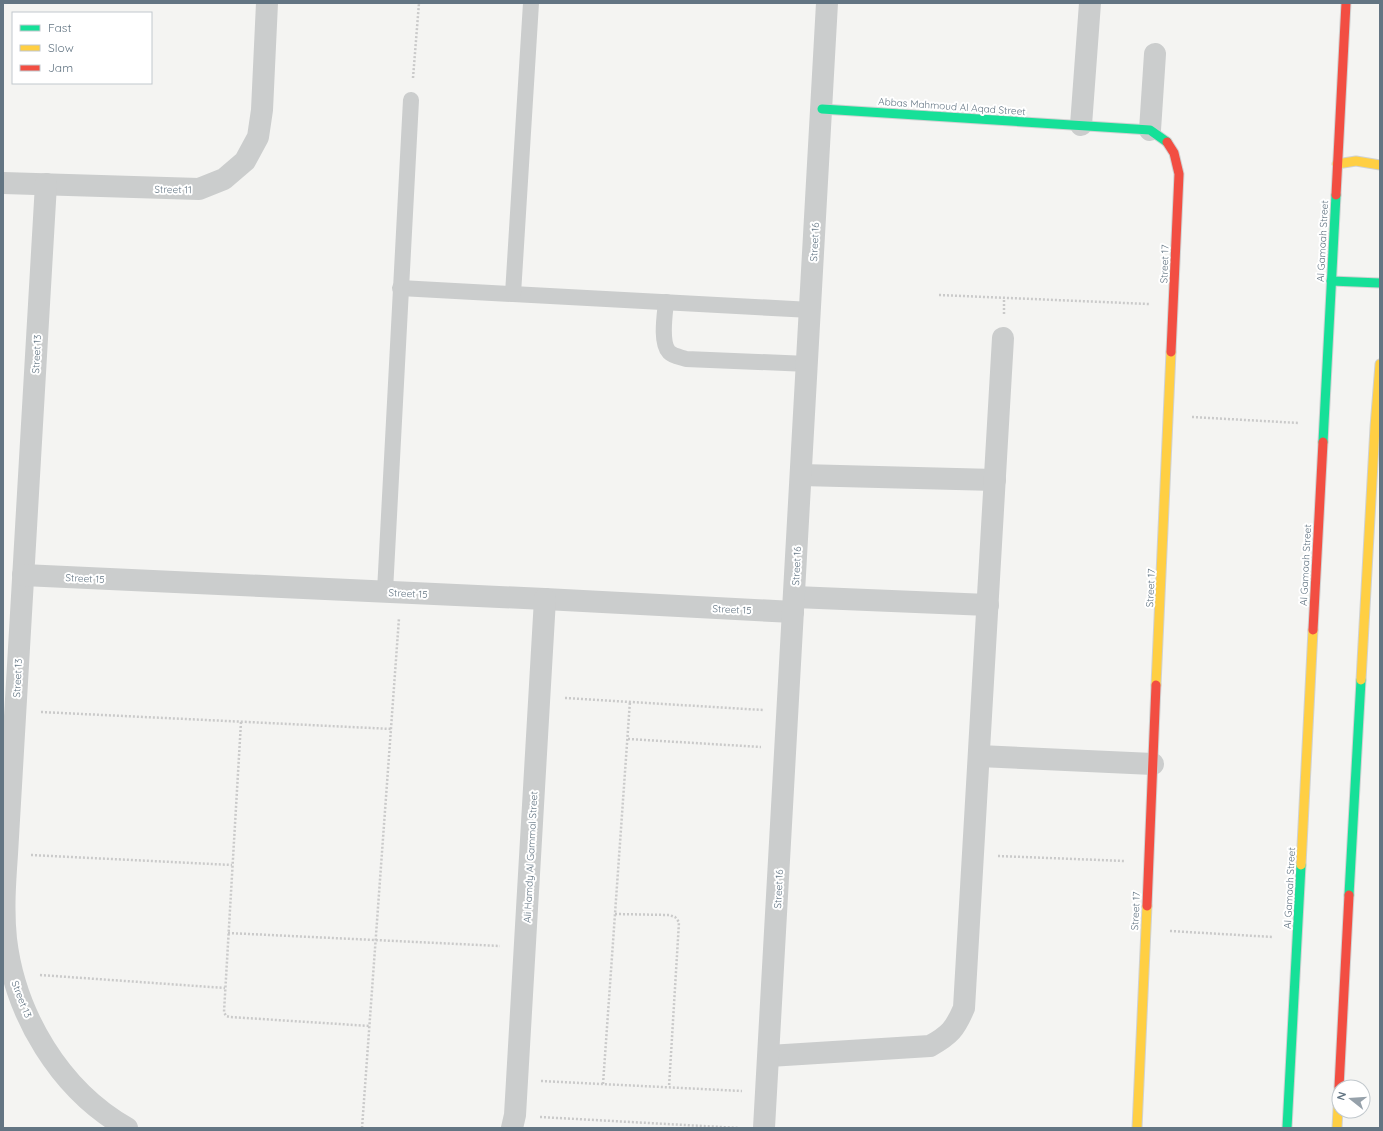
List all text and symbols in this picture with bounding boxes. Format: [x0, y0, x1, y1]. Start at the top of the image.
legend [12, 12, 152, 84]
text: Fast [48, 20, 72, 35]
text: Slow [48, 40, 74, 55]
text: Jam [48, 60, 73, 75]
street label: Abbas Mahmoud Al Aqad Street [878, 95, 1027, 118]
street label: Street 11 [154, 183, 192, 196]
street label: Al Gamaah Street [1314, 199, 1331, 282]
street label: Street 16 [807, 222, 822, 262]
street label: Street 17 [1157, 244, 1172, 284]
street label: Street 13 [29, 334, 44, 374]
street label: Al Gamaah Street [1297, 523, 1314, 606]
street label: Street 16 [789, 546, 804, 586]
street label: Street 17 [1143, 568, 1158, 608]
street label: Street 15 [65, 571, 105, 586]
street label: Street 15 [388, 586, 428, 601]
street label: Street 15 [712, 602, 752, 617]
street label: Street 13 [10, 658, 25, 698]
street label: Ali Hamdy Al Gammal Street [521, 790, 540, 923]
street label: Al Gamaah Street [1281, 846, 1298, 929]
street label: Street 16 [771, 869, 786, 909]
street label: Street 17 [1128, 891, 1143, 931]
street label: Street 13 [8, 979, 35, 1020]
north arrow [1331, 1079, 1371, 1119]
text: N [1334, 1090, 1349, 1102]

